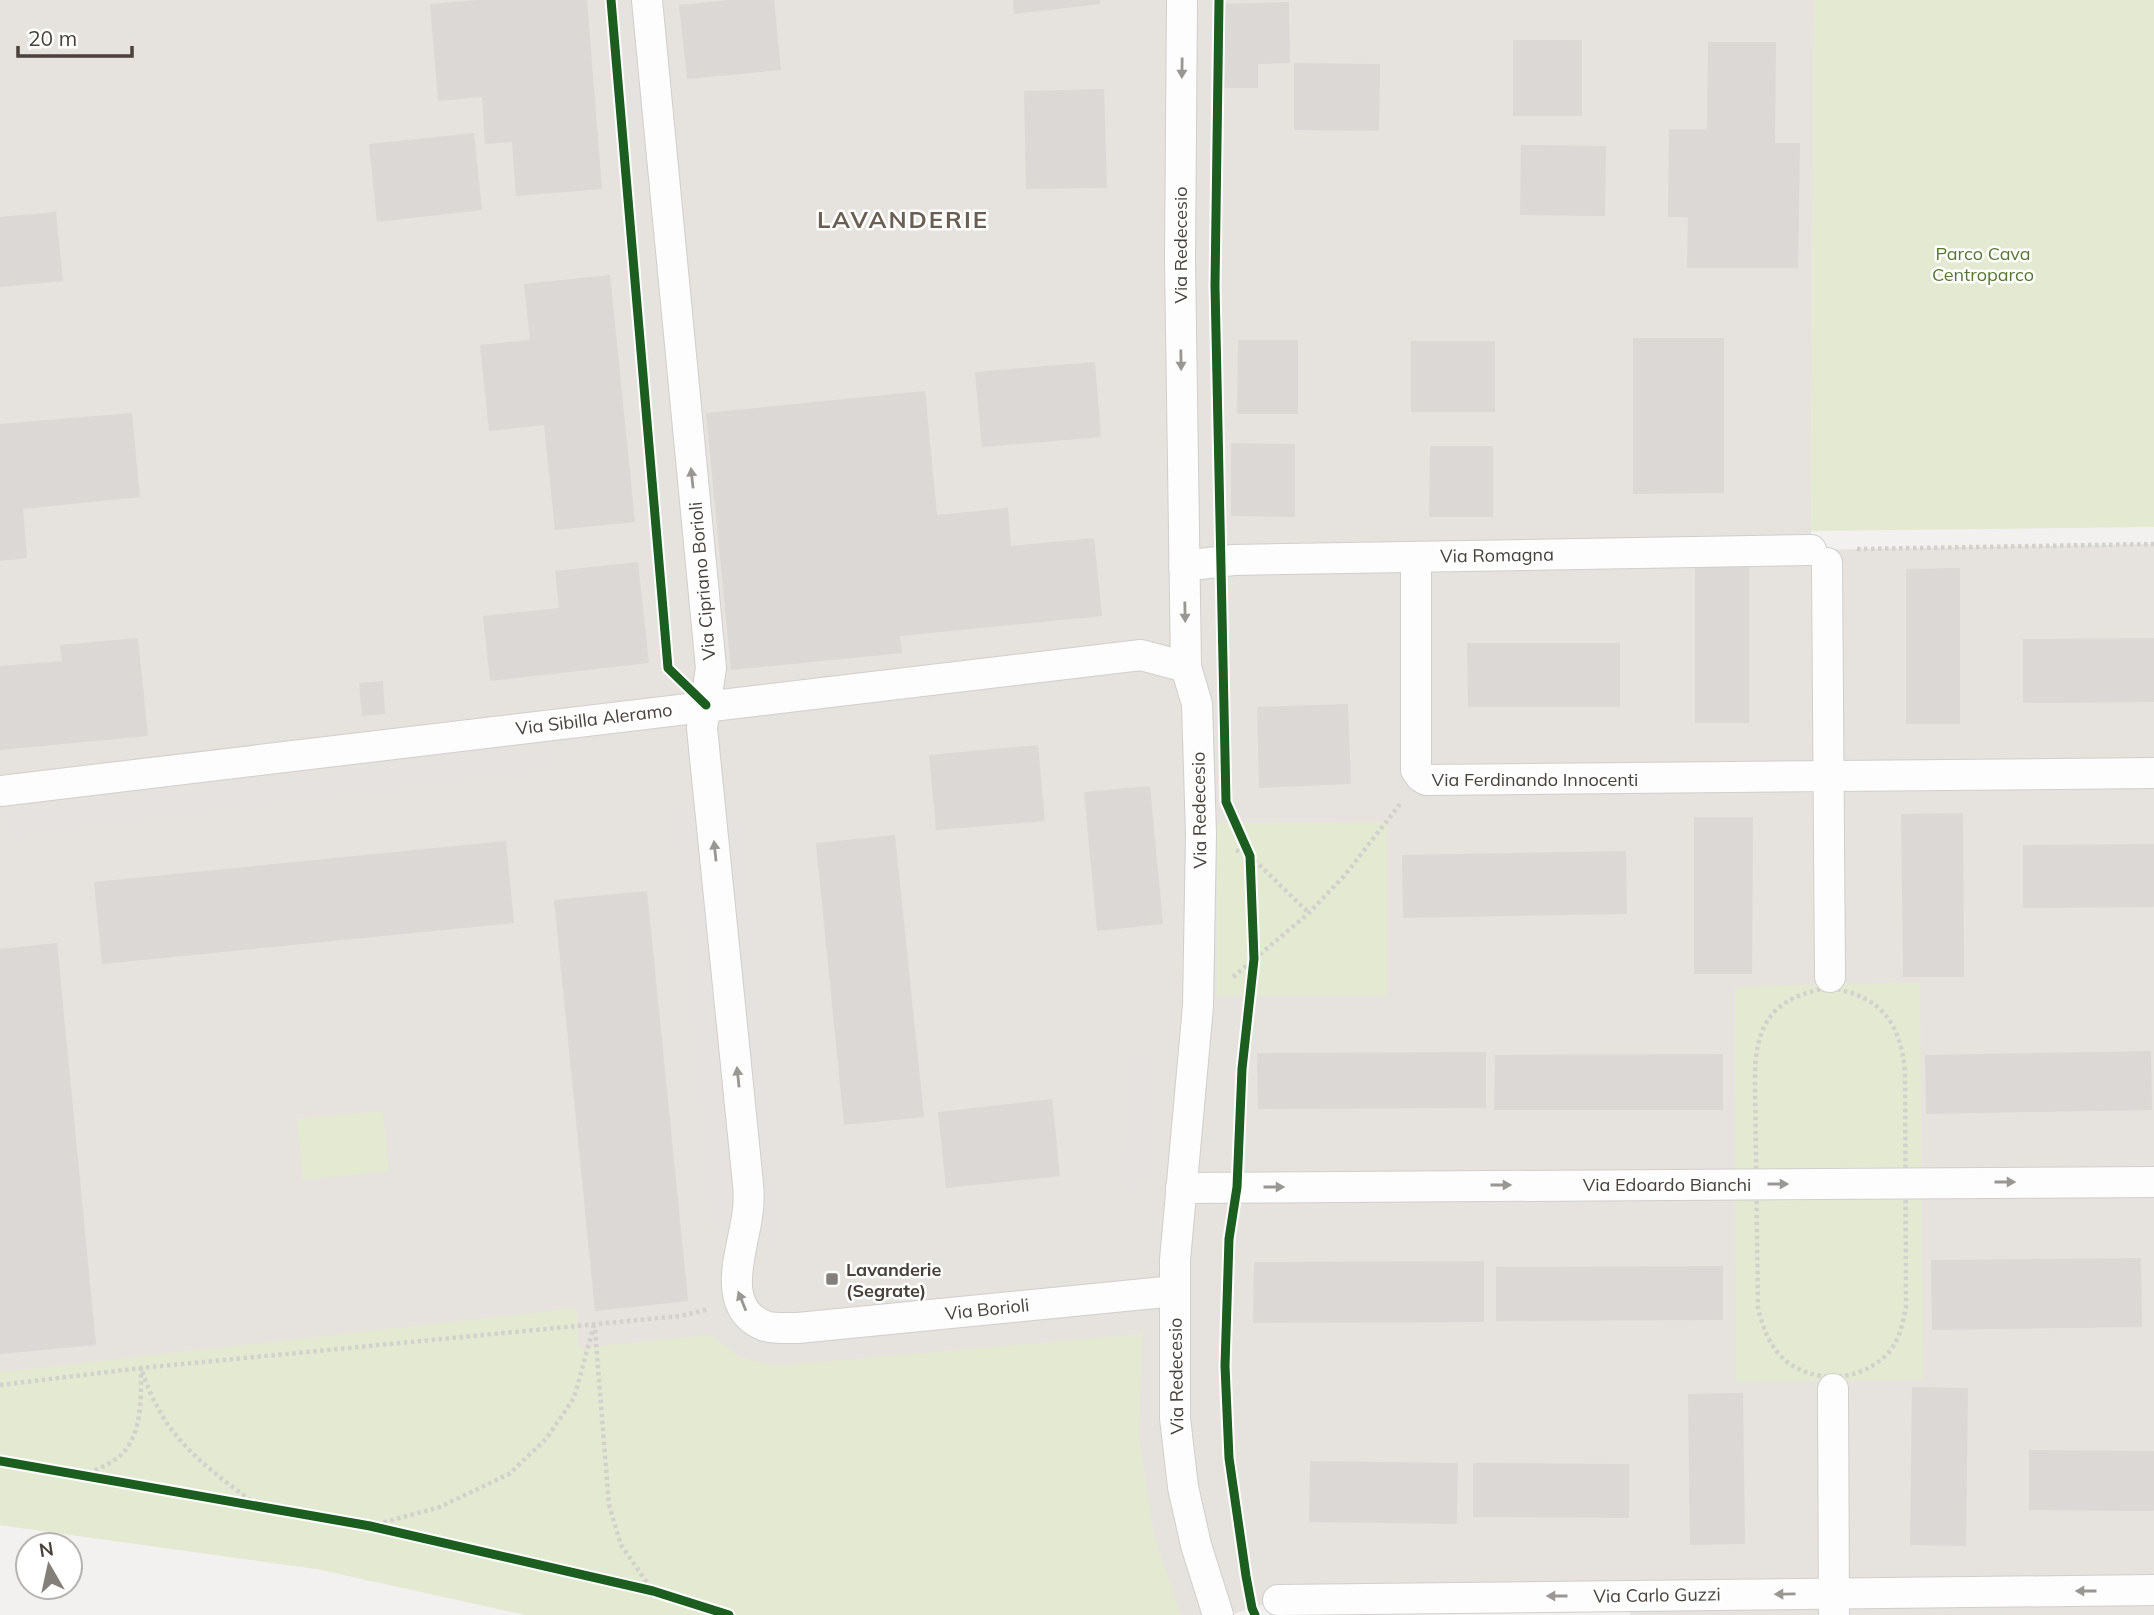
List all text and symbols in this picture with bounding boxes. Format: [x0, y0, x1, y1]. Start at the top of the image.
scale bar [18, 14, 131, 58]
text: 20 m [28, 25, 77, 51]
one-way arrow [1176, 57, 1187, 79]
street label: Via Redecesio [1169, 187, 1192, 304]
district label: LAVANDERIE [817, 204, 989, 234]
park label: Parco Cava Centroparco [1932, 242, 2034, 286]
one-way arrow [1175, 349, 1187, 371]
one-way arrow [686, 467, 697, 489]
street label: Via Cipriano Borioli [684, 501, 720, 661]
street label: Via Romagna [1440, 543, 1554, 567]
one-way arrow [1180, 601, 1191, 623]
street label: Via Sibilla Aleramo [514, 698, 674, 740]
street label: Via Redecesio [1186, 751, 1212, 869]
street label: Via Ferdinando Innocenti [1432, 768, 1638, 791]
one-way arrow [709, 839, 720, 861]
one-way arrow [732, 1066, 743, 1088]
street label: Via Edoardo Bianchi [1583, 1173, 1751, 1196]
one-way arrow [1994, 1177, 2016, 1188]
one-way arrow [1767, 1178, 1789, 1190]
one-way arrow [1490, 1180, 1512, 1191]
one-way arrow [1263, 1181, 1285, 1193]
place label: Lavanderie (Segrate) [846, 1258, 942, 1302]
marker: Lavanderie (Segrate) [824, 1271, 840, 1287]
one-way arrow [737, 1291, 748, 1312]
street label: Via Borioli [944, 1293, 1030, 1325]
street label: Via Redecesio [1163, 1317, 1189, 1435]
north arrow [14, 1531, 84, 1601]
text: N [37, 1536, 55, 1562]
street label: Via Carlo Guzzi [1593, 1582, 1721, 1608]
one-way arrow [2075, 1585, 2097, 1597]
one-way arrow [1774, 1588, 1796, 1600]
one-way arrow [1546, 1590, 1568, 1602]

